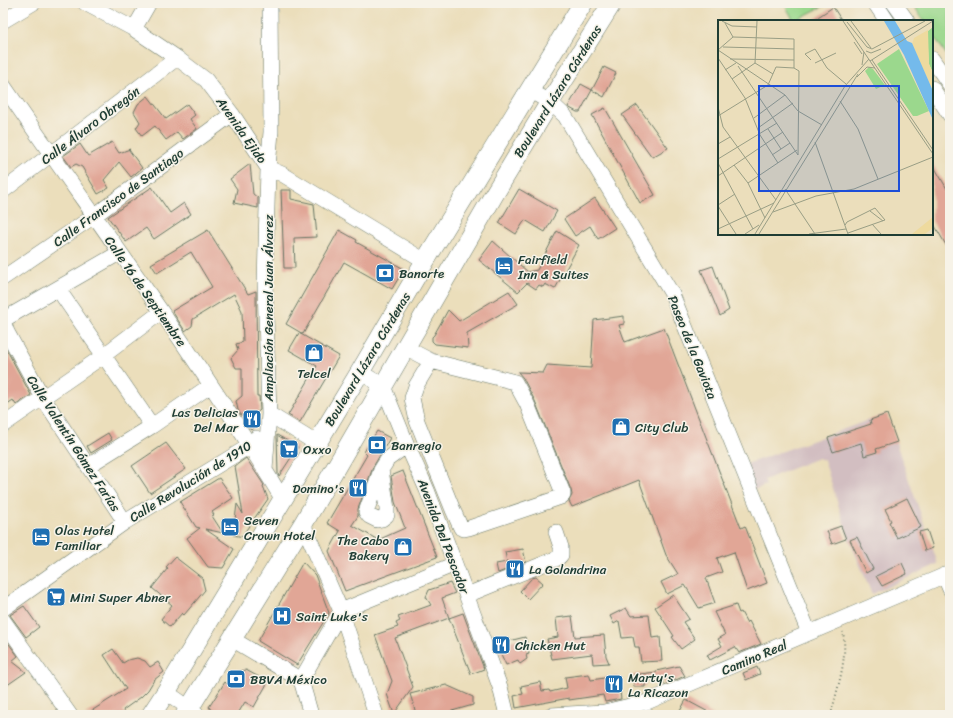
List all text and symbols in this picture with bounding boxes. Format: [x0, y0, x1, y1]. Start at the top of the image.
street label: Boulevard Lázaro Cárdenas [507, 19, 608, 162]
inset map [718, 20, 933, 235]
street label: Calle Álvaro Obregón [36, 80, 145, 171]
street label: Avenida Ejido [209, 91, 273, 169]
street label: Calle Francisco de Santiago [48, 142, 189, 253]
street label: Ampliación General Juan Álvarez [257, 214, 280, 402]
street label: Calle 16 de Septiembre [99, 231, 193, 352]
place label: Fairfield Inn & Suites [517, 248, 589, 286]
hotel icon: Fairfield Inn & Suites [493, 255, 515, 277]
bank icon: Banorte [374, 262, 396, 284]
place label: Banorte [399, 262, 444, 285]
street label: Boulevard Lázaro Cárdenas [318, 287, 417, 431]
street label: Paseo de la Gaviota [661, 292, 724, 403]
shop icon: Telcel [303, 342, 325, 364]
place label: Telcel [297, 362, 331, 385]
street label: Calle Valentín Gómez Farías [21, 370, 127, 517]
place label: Las Delicias Del Mar [172, 401, 239, 439]
restaurant icon: Las Delicias Del Mar [241, 408, 263, 430]
shop icon: City Club [610, 416, 632, 438]
place label: City Club [635, 416, 688, 439]
street label: Calle Revolución de 1910 [124, 434, 256, 529]
bank icon: Banregio [366, 434, 388, 456]
place label: Banregio [391, 434, 442, 457]
supermarket icon: Oxxo [278, 438, 300, 460]
place label: Oxxo [303, 438, 332, 461]
street label: Avenida Del Pescador [411, 474, 476, 598]
place label: Domino's [292, 477, 345, 500]
restaurant icon: Domino's [347, 477, 369, 499]
place label: Seven Crown Hotel [244, 509, 315, 547]
hotel icon: Seven Crown Hotel [219, 516, 241, 538]
place label: Olas Hotel Familiar [55, 519, 114, 557]
hotel icon: Olas Hotel Familiar [30, 526, 52, 548]
place label: The Cabo Bakery [337, 529, 390, 567]
shop icon: The Cabo Bakery [392, 536, 414, 558]
restaurant icon: La Golandrina [504, 558, 526, 580]
place label: La Golandrina [529, 558, 607, 581]
supermarket icon: Mini Super Abner [45, 586, 67, 608]
place label: Mini Super Abner [70, 586, 171, 609]
hospital icon: Saint Luke's [271, 605, 293, 627]
place label: Saint Luke's [296, 605, 369, 628]
street label: Camino Real [718, 633, 791, 682]
restaurant icon: Chicken Hut [490, 634, 512, 656]
place label: Chicken Hut [515, 634, 586, 657]
place label: Marty's La Ricazon [628, 666, 688, 704]
bank icon: BBVA México [225, 668, 247, 690]
place label: BBVA México [250, 668, 327, 691]
restaurant icon: Marty's La Ricazon [603, 673, 625, 695]

